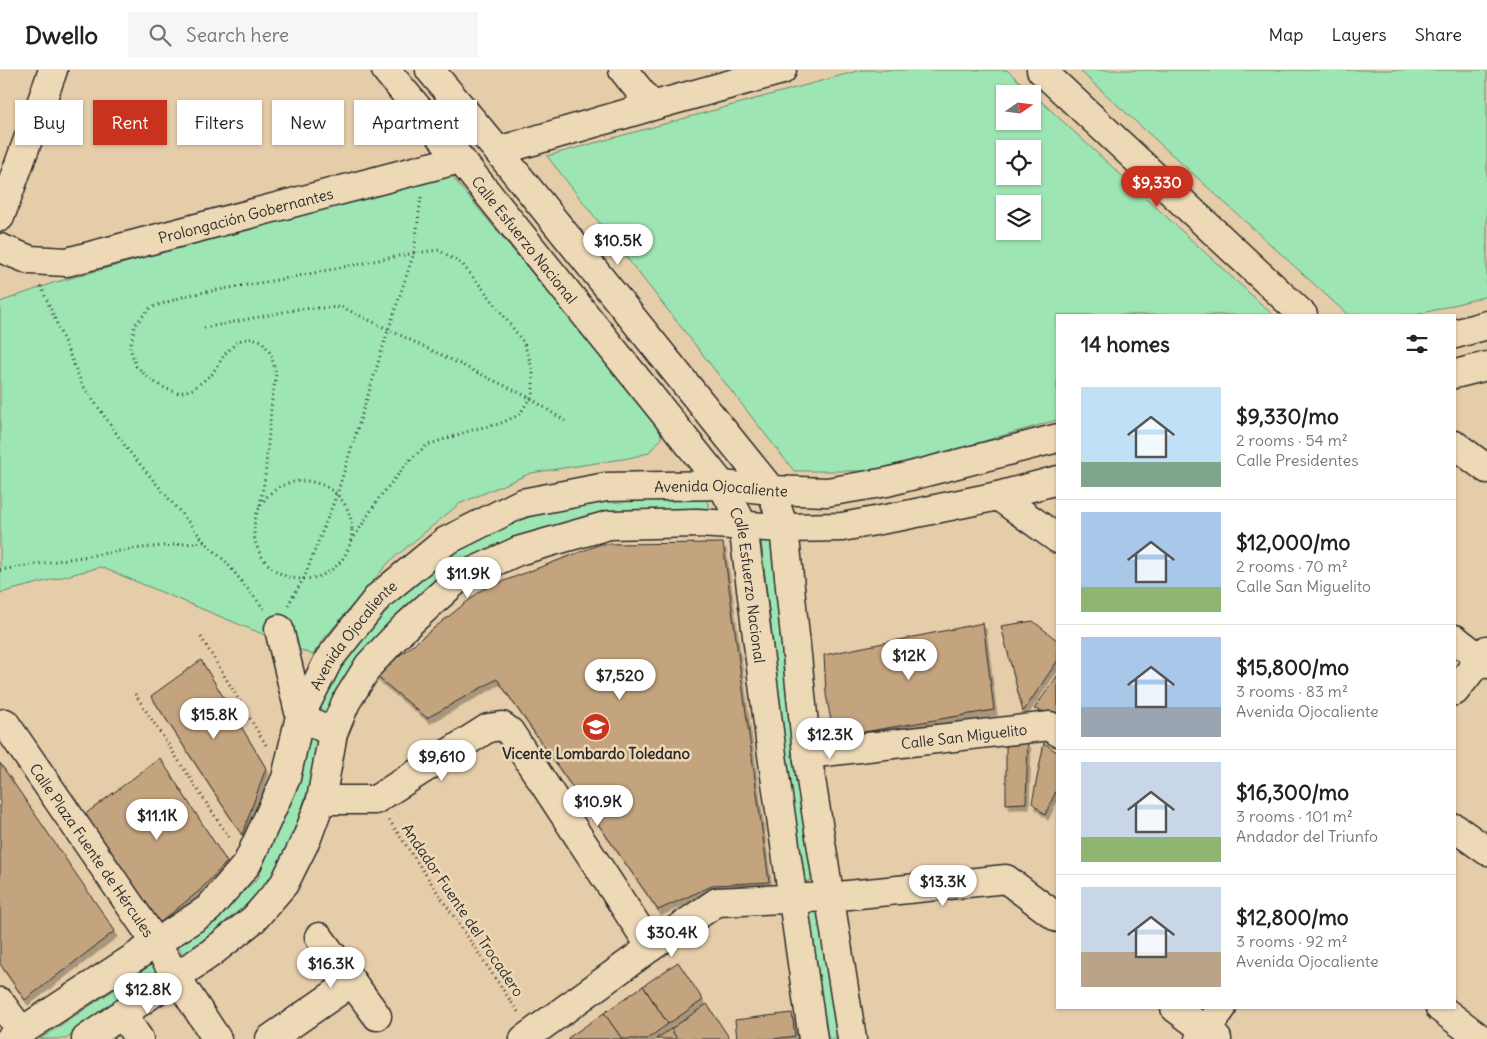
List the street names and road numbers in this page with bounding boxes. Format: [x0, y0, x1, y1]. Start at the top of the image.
street label: Calle Esfuerzo Nacional [468, 172, 582, 307]
street label: Prolongación Gobernantes [156, 183, 335, 247]
street label: Avenida Ojocaliente [654, 475, 788, 500]
street label: Calle Esfuerzo Nacional [726, 504, 770, 664]
street label: Avenida Ojocaliente [305, 576, 401, 693]
street label: Calle San Miguelito [900, 719, 1028, 753]
street label: Calle Plaza Fuente de Hércules [26, 759, 159, 941]
street label: Andador Fuente del Trocadero [398, 820, 528, 1000]

